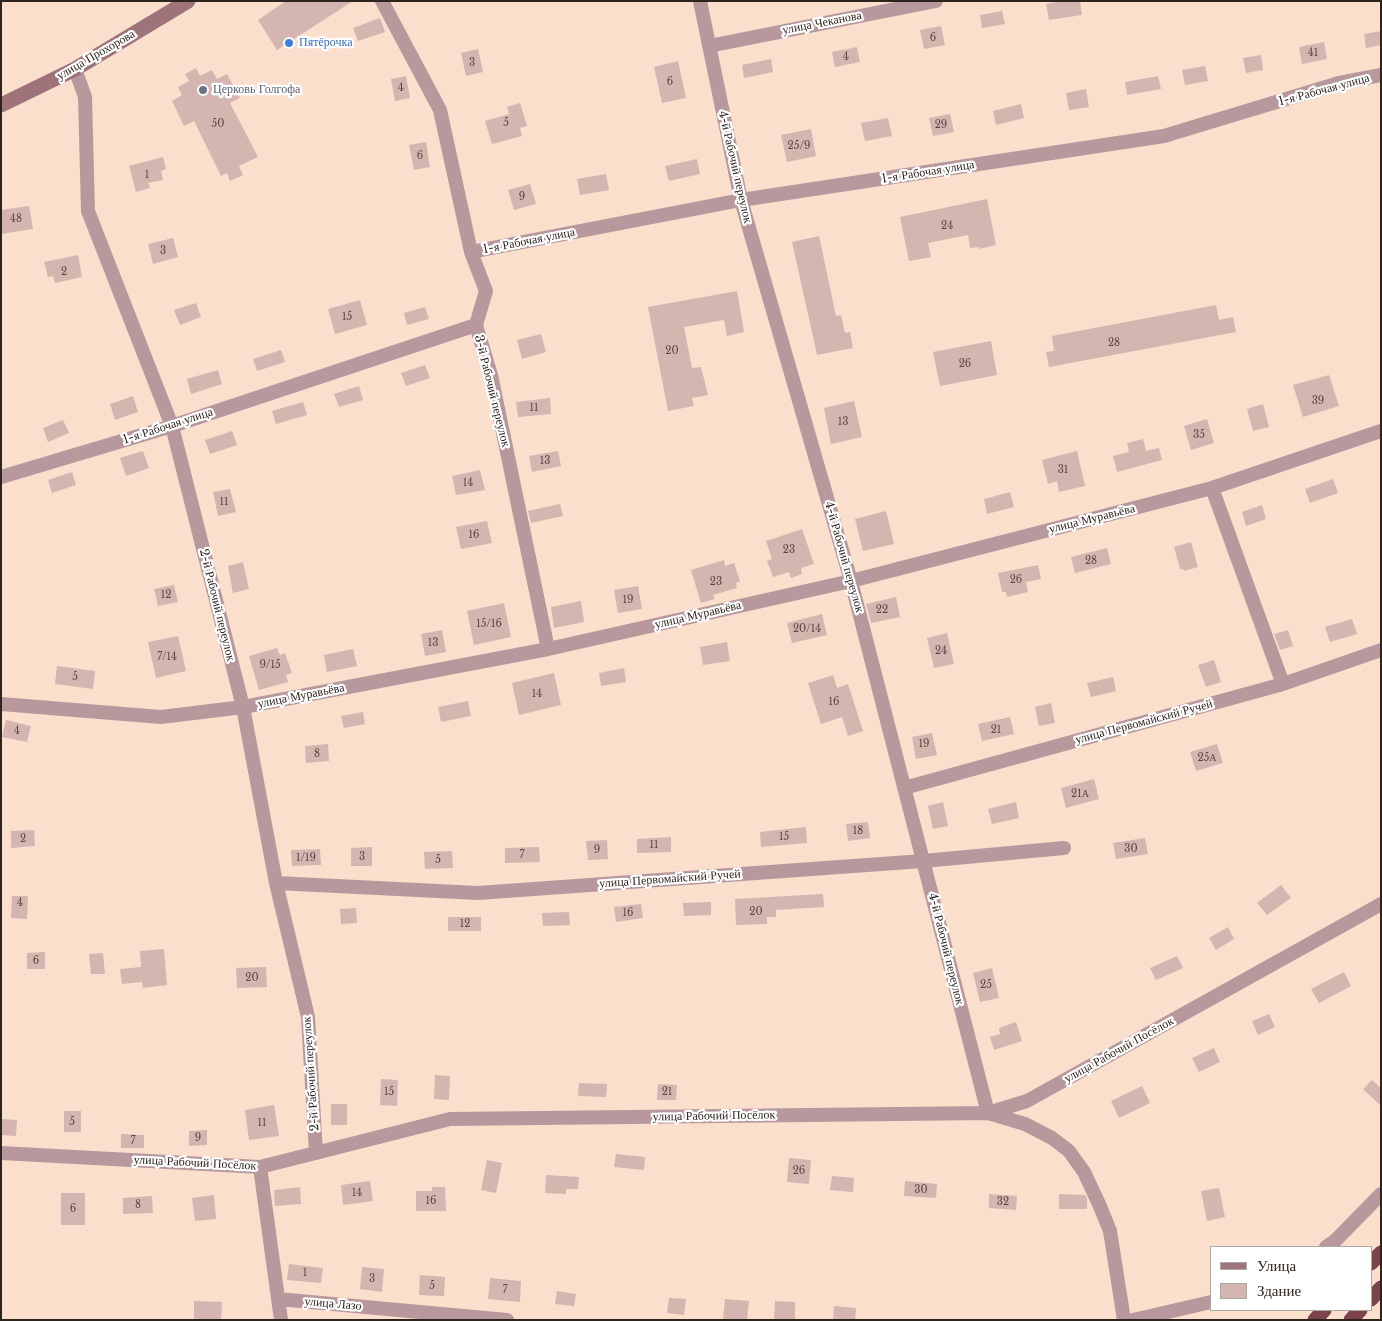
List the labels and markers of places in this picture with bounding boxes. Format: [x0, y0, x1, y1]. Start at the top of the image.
place label: Пятёрочка [299, 36, 352, 50]
marker: Пятёрочка [283, 37, 295, 49]
place label: Церковь Голгофа [213, 83, 300, 97]
marker: Церковь Голгофа [197, 84, 209, 96]

